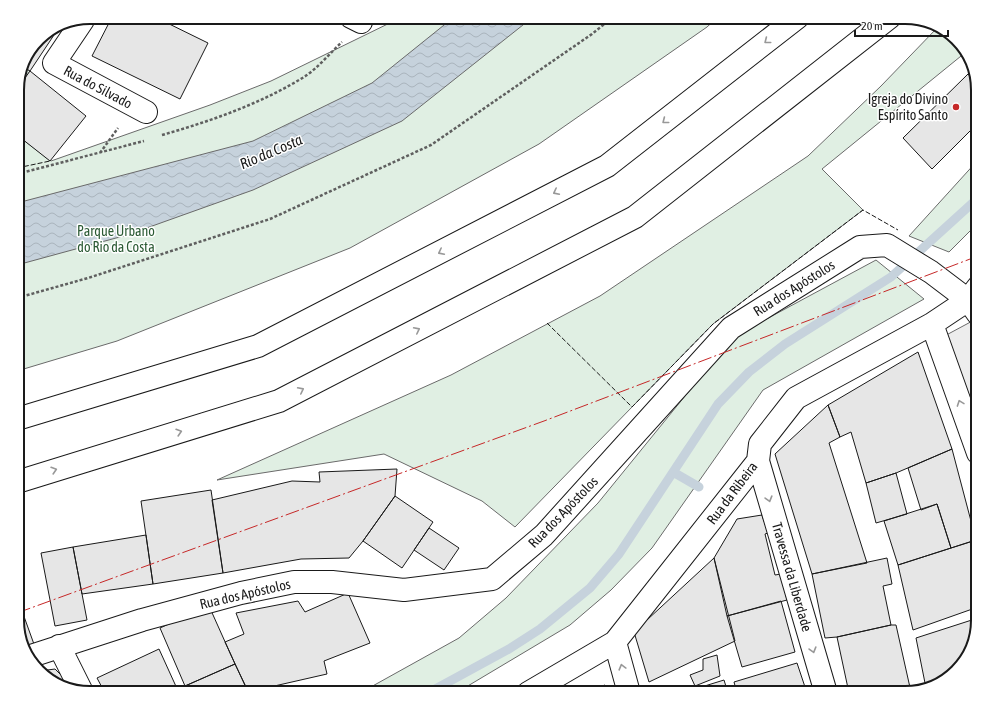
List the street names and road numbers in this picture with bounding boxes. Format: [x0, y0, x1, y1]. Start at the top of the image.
street label: Rua do Silvado [61, 62, 135, 112]
street label: Rua dos Apóstolos [750, 257, 838, 319]
street label: Rua da Ribeira [703, 459, 761, 527]
street label: Rua dos Apóstolos [525, 473, 601, 551]
street label: Travessa da Liberdade [769, 521, 815, 633]
street label: Rua dos Apóstolos [198, 576, 292, 612]

